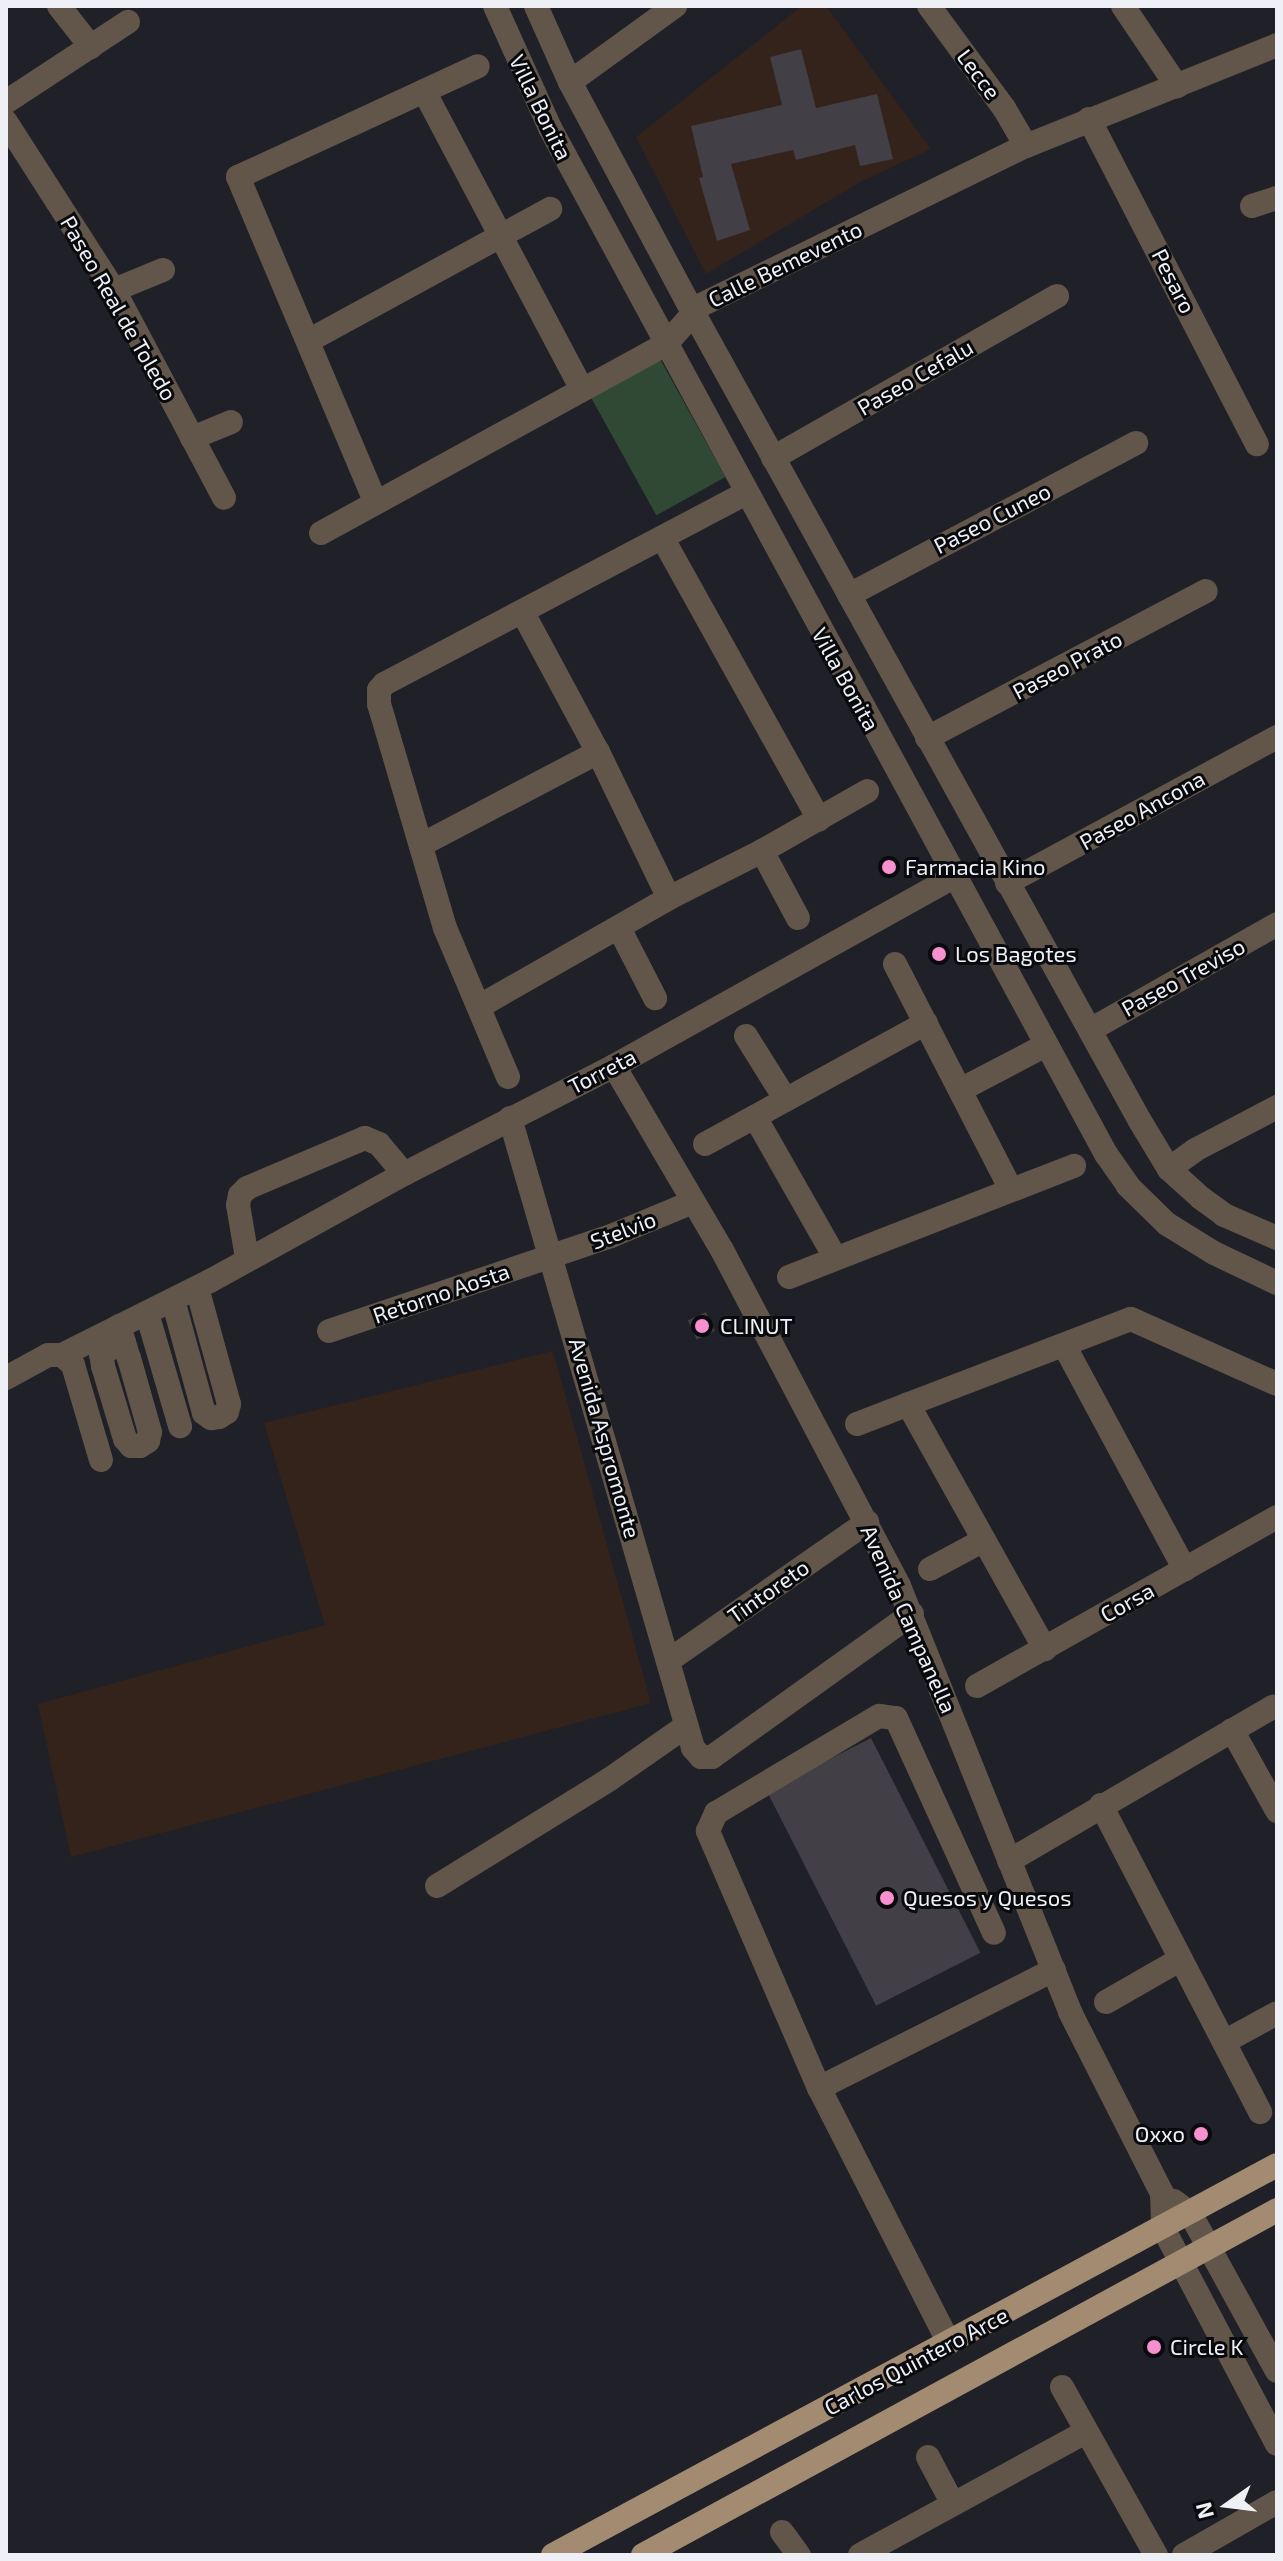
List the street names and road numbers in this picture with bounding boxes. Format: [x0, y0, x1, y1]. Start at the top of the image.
street label: Lecce [952, 44, 1006, 104]
street label: Villa Bonita [504, 50, 578, 164]
street label: Paseo Real de Toledo [55, 211, 183, 405]
street label: Calle Bemevento [704, 215, 866, 313]
street label: Pesaro [1147, 244, 1201, 318]
street label: Paseo Cefalu [852, 333, 978, 421]
street label: Paseo Cuneo [929, 477, 1055, 559]
street label: Villa Bonita [807, 623, 885, 735]
street label: Paseo Prato [1008, 625, 1126, 705]
street label: Paseo Ancona [1074, 765, 1210, 855]
street label: Paseo Treviso [1117, 932, 1249, 1022]
street label: Torreta [564, 1043, 640, 1099]
street label: Stelvio [586, 1205, 660, 1255]
street label: Retorno Aosta [369, 1257, 513, 1329]
street label: Avenida Aspromonte [564, 1334, 646, 1542]
street label: Avenida Campanella [856, 1521, 962, 1717]
street label: Tintoreto [722, 1553, 814, 1629]
street label: Corsa [1096, 1577, 1158, 1627]
street label: Carlos Quintero Arce [819, 2301, 1013, 2421]

